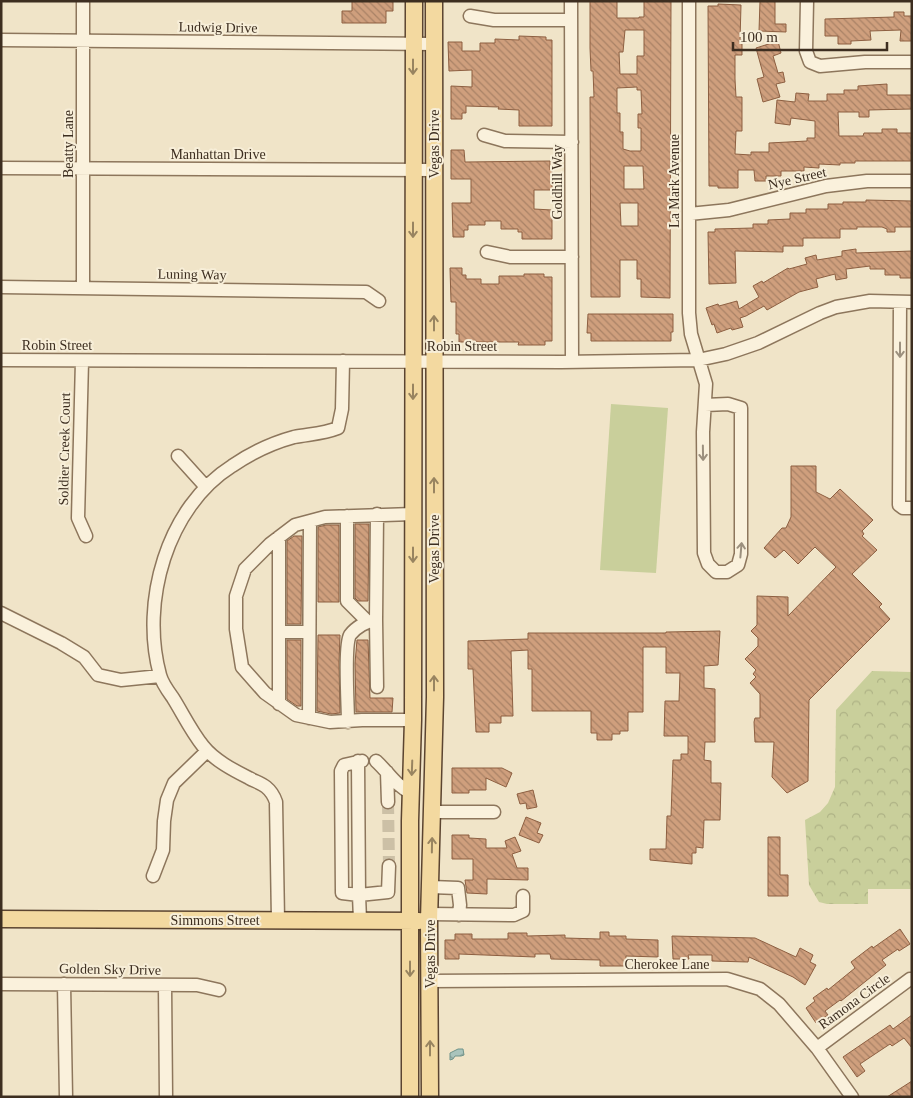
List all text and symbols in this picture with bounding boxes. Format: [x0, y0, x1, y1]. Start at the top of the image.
street label: Ludwig Drive [178, 19, 258, 36]
scale bar [733, 20, 887, 52]
text: 100 m [740, 29, 778, 45]
one-way arrow [408, 59, 418, 75]
street label: Beatty Lane [61, 110, 76, 178]
street label: Vegas Drive [427, 110, 442, 178]
street label: La Mark Avenue [667, 134, 682, 228]
street label: Goldhill Way [550, 144, 565, 220]
street label: Manhattan Drive [170, 147, 266, 162]
street label: Nye Street [766, 164, 828, 192]
one-way arrow [408, 222, 418, 238]
street label: Luning Way [157, 266, 227, 283]
one-way arrow [429, 315, 439, 331]
street label: Robin Street [22, 338, 92, 353]
street label: Robin Street [427, 339, 497, 354]
one-way arrow [895, 342, 905, 358]
one-way arrow [408, 384, 418, 400]
street label: Soldier Creek Court [56, 392, 73, 506]
one-way arrow [698, 445, 708, 461]
one-way arrow [429, 477, 439, 494]
street label: Vegas Drive [427, 515, 442, 583]
one-way arrow [736, 542, 745, 558]
one-way arrow [408, 546, 418, 563]
one-way arrow [429, 675, 439, 691]
one-way arrow [407, 760, 416, 776]
one-way arrow [427, 837, 437, 854]
street label: Simmons Street [170, 913, 260, 928]
street label: Vegas Drive [423, 920, 438, 988]
street label: Cherokee Lane [624, 957, 710, 972]
one-way arrow [405, 960, 415, 977]
street label: Golden Sky Drive [59, 961, 161, 978]
street label: Ramona Circle [816, 971, 893, 1032]
one-way arrow [425, 1040, 435, 1056]

